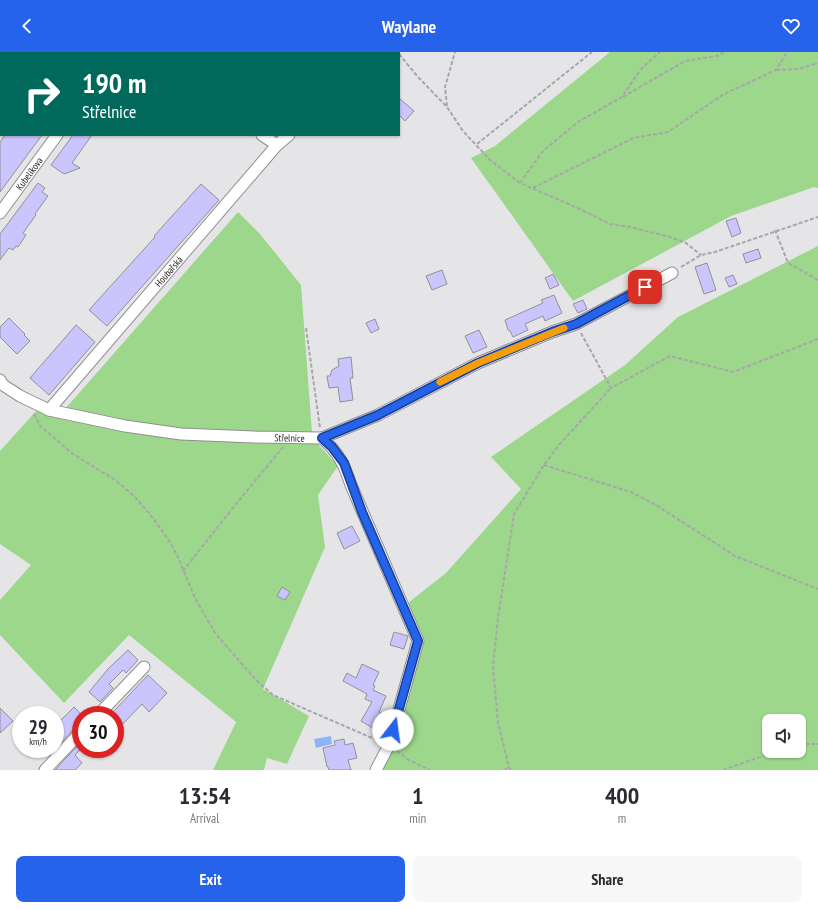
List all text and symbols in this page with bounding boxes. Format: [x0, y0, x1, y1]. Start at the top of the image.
icon: back [16, 15, 38, 37]
text: Waylane [382, 15, 436, 38]
icon: heart [780, 15, 802, 37]
text: 190 m [82, 64, 146, 101]
icon: right [16, 68, 68, 120]
text: Střelnice [82, 100, 137, 123]
street label: Kubelíkova [13, 155, 46, 193]
street label: Houbařská [152, 254, 186, 290]
pin [628, 270, 662, 304]
icon: arrive [634, 276, 656, 298]
street label: Střelnice [274, 431, 305, 445]
speed limit sign: 30 [72, 706, 124, 758]
position arrow [372, 709, 414, 751]
text: 29 [28, 714, 48, 740]
map controls [762, 714, 806, 758]
button: sound [762, 714, 806, 758]
text: km/h [29, 735, 47, 748]
text: 13:54 [179, 780, 231, 811]
text: 1 [412, 780, 423, 811]
text: 400 [605, 780, 639, 811]
text: Arrival [190, 810, 219, 827]
text: min [409, 810, 426, 827]
text: m [618, 810, 626, 827]
button: Exit [16, 856, 405, 902]
button: Share [413, 856, 802, 902]

